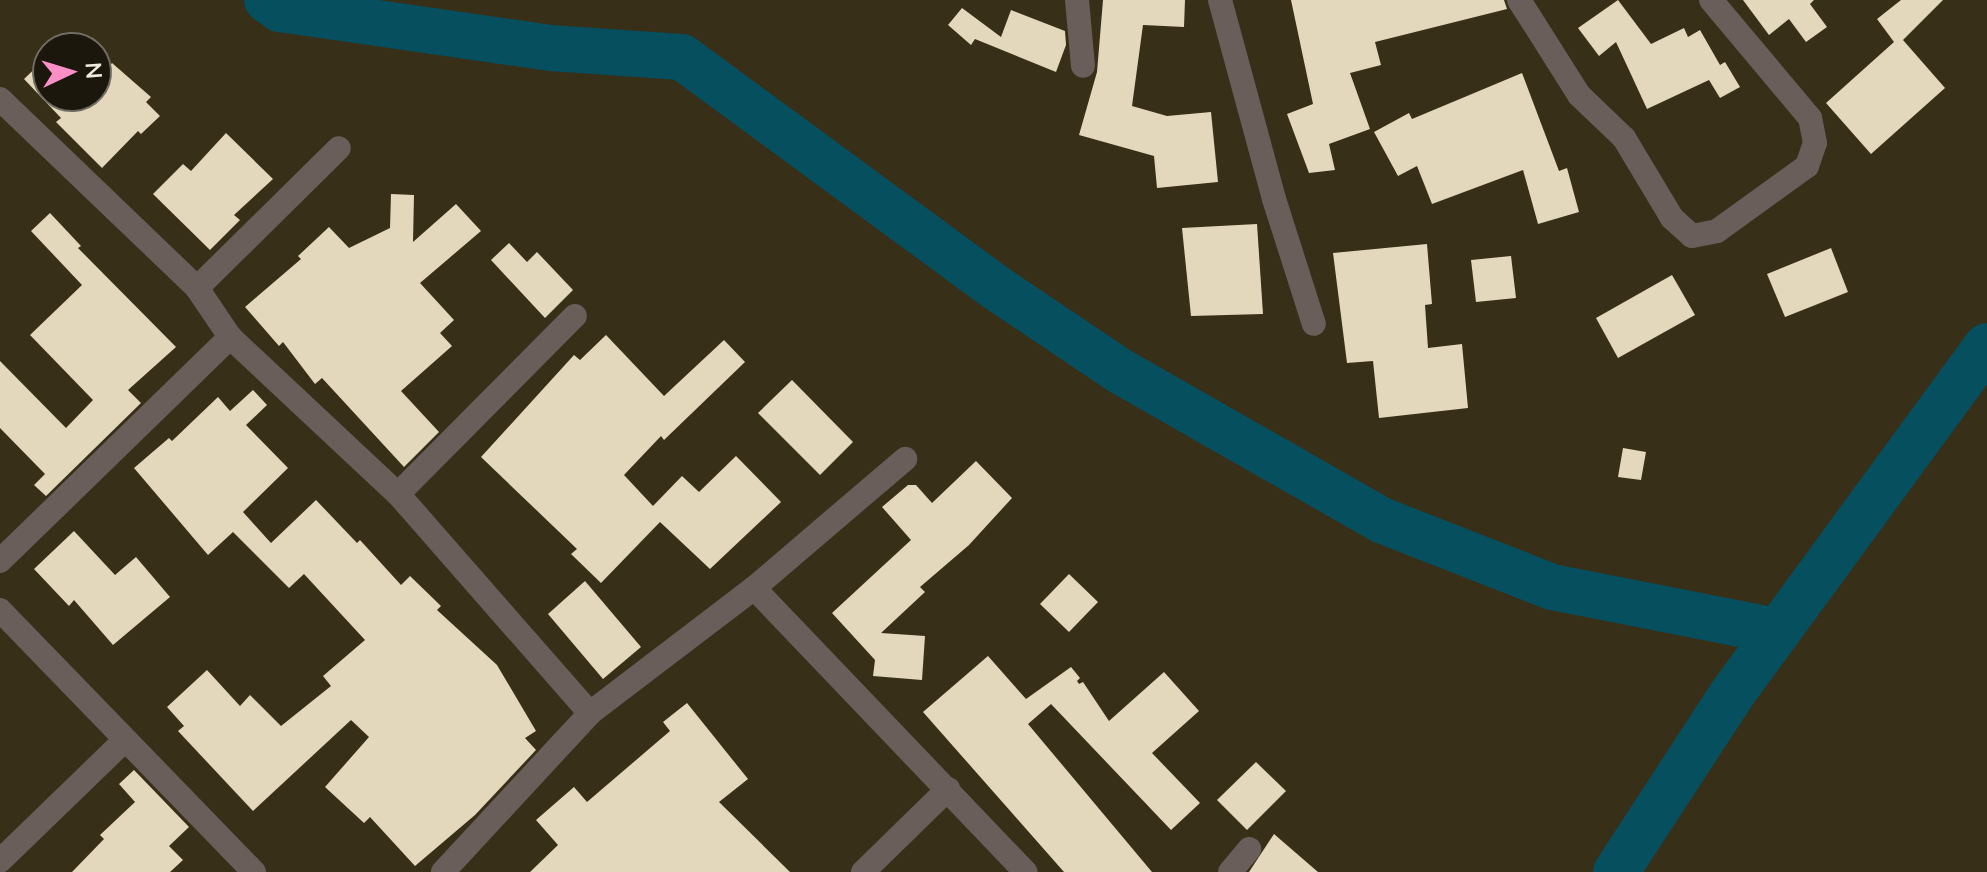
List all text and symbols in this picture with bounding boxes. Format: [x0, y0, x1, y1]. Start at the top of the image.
north arrow [32, 32, 112, 112]
text: N [79, 61, 108, 80]

